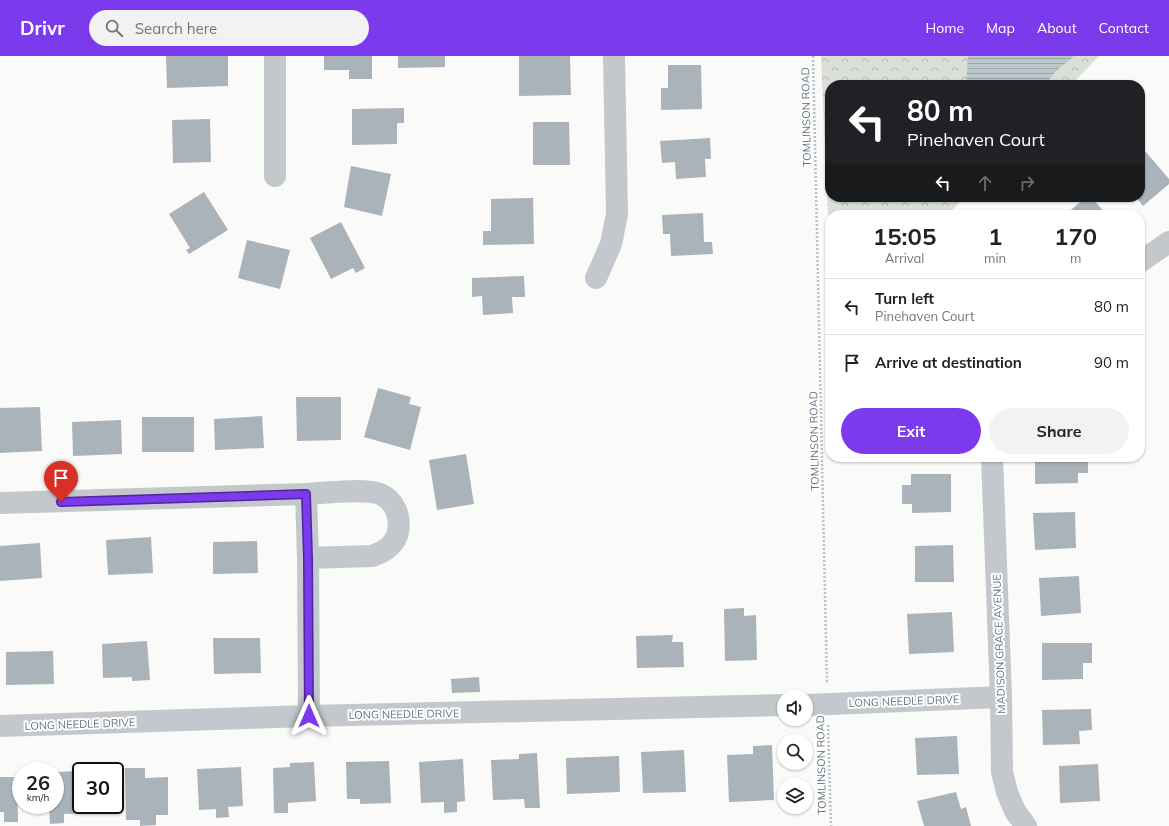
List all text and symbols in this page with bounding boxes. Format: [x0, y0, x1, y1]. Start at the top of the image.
search box [89, 10, 369, 46]
text: Drivr [20, 16, 65, 40]
icon: search [103, 17, 125, 39]
text: Search here [135, 19, 217, 38]
text: Home [925, 19, 964, 37]
text: Map [986, 19, 1015, 37]
text: About [1037, 19, 1077, 37]
text: Contact [1099, 19, 1149, 37]
street label: TOMLINSON ROAD [798, 67, 814, 167]
text: 80 m [907, 93, 973, 128]
icon: left [841, 96, 893, 148]
text: Pinehaven Court [907, 128, 1045, 151]
icon: left [932, 172, 954, 194]
icon: ahead [974, 172, 996, 194]
icon: right [1016, 172, 1038, 194]
text: 15:05 [873, 221, 936, 251]
text: 1 [988, 221, 1002, 251]
text: 170 [1054, 221, 1097, 251]
text: Arrival [885, 250, 924, 266]
text: min [984, 250, 1006, 266]
text: m [1070, 250, 1081, 266]
text: Turn left [875, 289, 934, 308]
icon: left [841, 296, 863, 318]
text: 80 m [1094, 297, 1129, 316]
text: Pinehaven Court [875, 308, 974, 324]
icon: arrive [841, 352, 863, 374]
text: Arrive at destination [875, 353, 1022, 372]
text: 90 m [1094, 353, 1129, 372]
street label: TOMLINSON ROAD [806, 391, 822, 491]
button: Exit [841, 408, 981, 454]
button: Share [989, 408, 1129, 454]
pin [44, 461, 78, 502]
icon: arrive [50, 467, 72, 489]
street label: MADISON GRACE AVENUE [990, 574, 1008, 714]
map controls [777, 690, 813, 814]
button: sound [777, 690, 813, 726]
street label: LONG NEEDLE DRIVE [848, 692, 960, 710]
position arrow [288, 695, 330, 737]
street label: LONG NEEDLE DRIVE [349, 706, 459, 722]
street label: LONG NEEDLE DRIVE [24, 715, 136, 733]
street label: TOMLINSON ROAD [813, 715, 829, 815]
button: search [777, 734, 813, 770]
speed limit sign: 30 [72, 762, 124, 814]
text: 26 [26, 770, 50, 795]
button: layers [777, 778, 813, 814]
text: km/h [27, 791, 49, 804]

